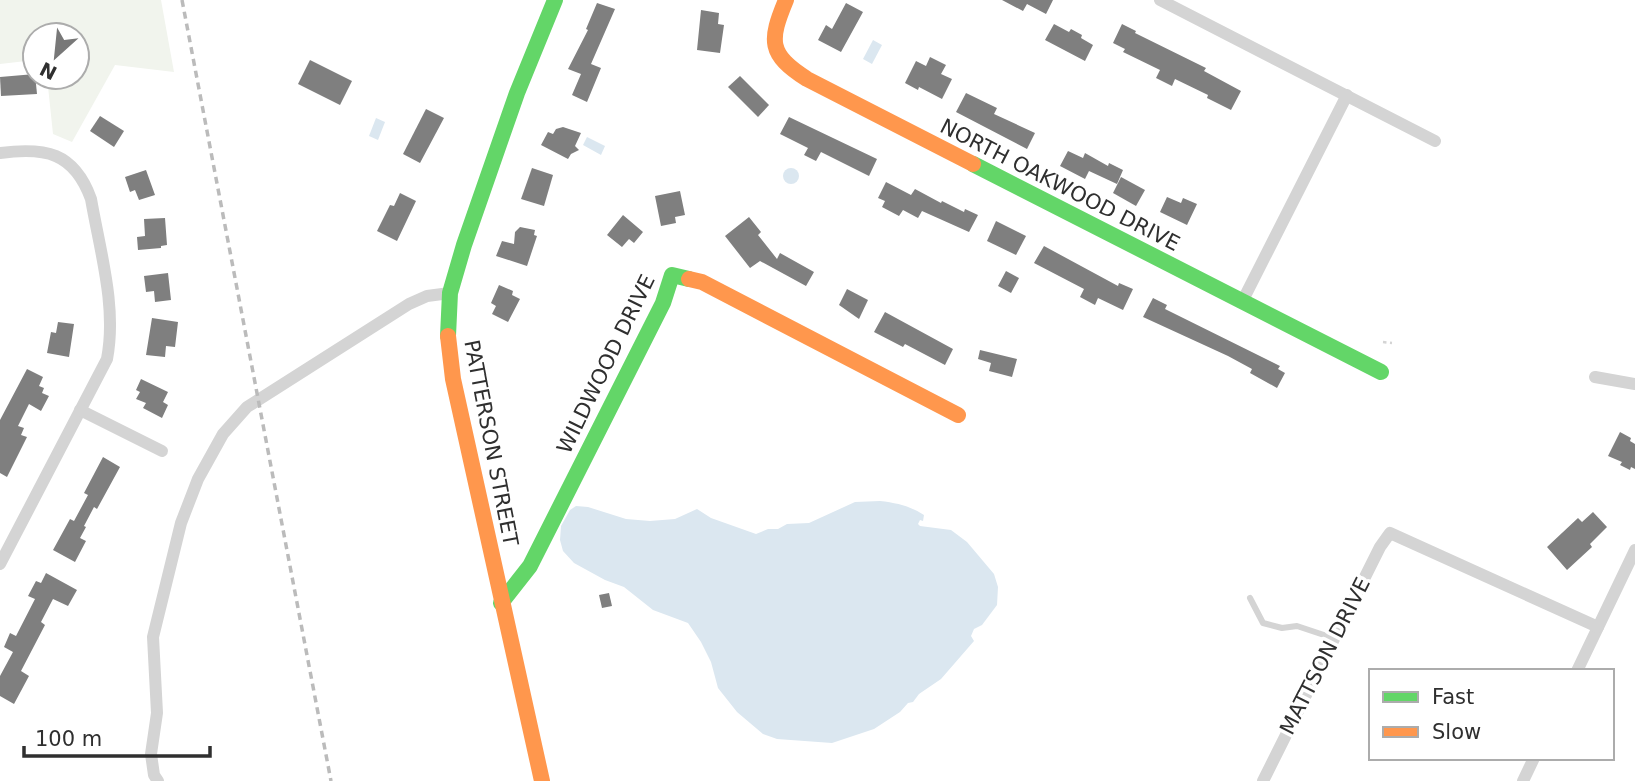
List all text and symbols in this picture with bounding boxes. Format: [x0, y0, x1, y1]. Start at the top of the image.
north arrow [21, 21, 91, 91]
text: N [36, 58, 60, 85]
street label: NORTH OAKWOOD DRIVE [936, 114, 1184, 256]
street label: WILDWOOD DRIVE [552, 271, 660, 457]
street label: PATTERSON STREET [459, 338, 523, 548]
street label: MATTSON DRIVE [1275, 573, 1375, 739]
legend [1369, 669, 1614, 760]
text: Fast [1432, 685, 1474, 709]
scale bar [24, 714, 210, 758]
text: Slow [1432, 720, 1481, 744]
text: 100 m [35, 727, 102, 751]

